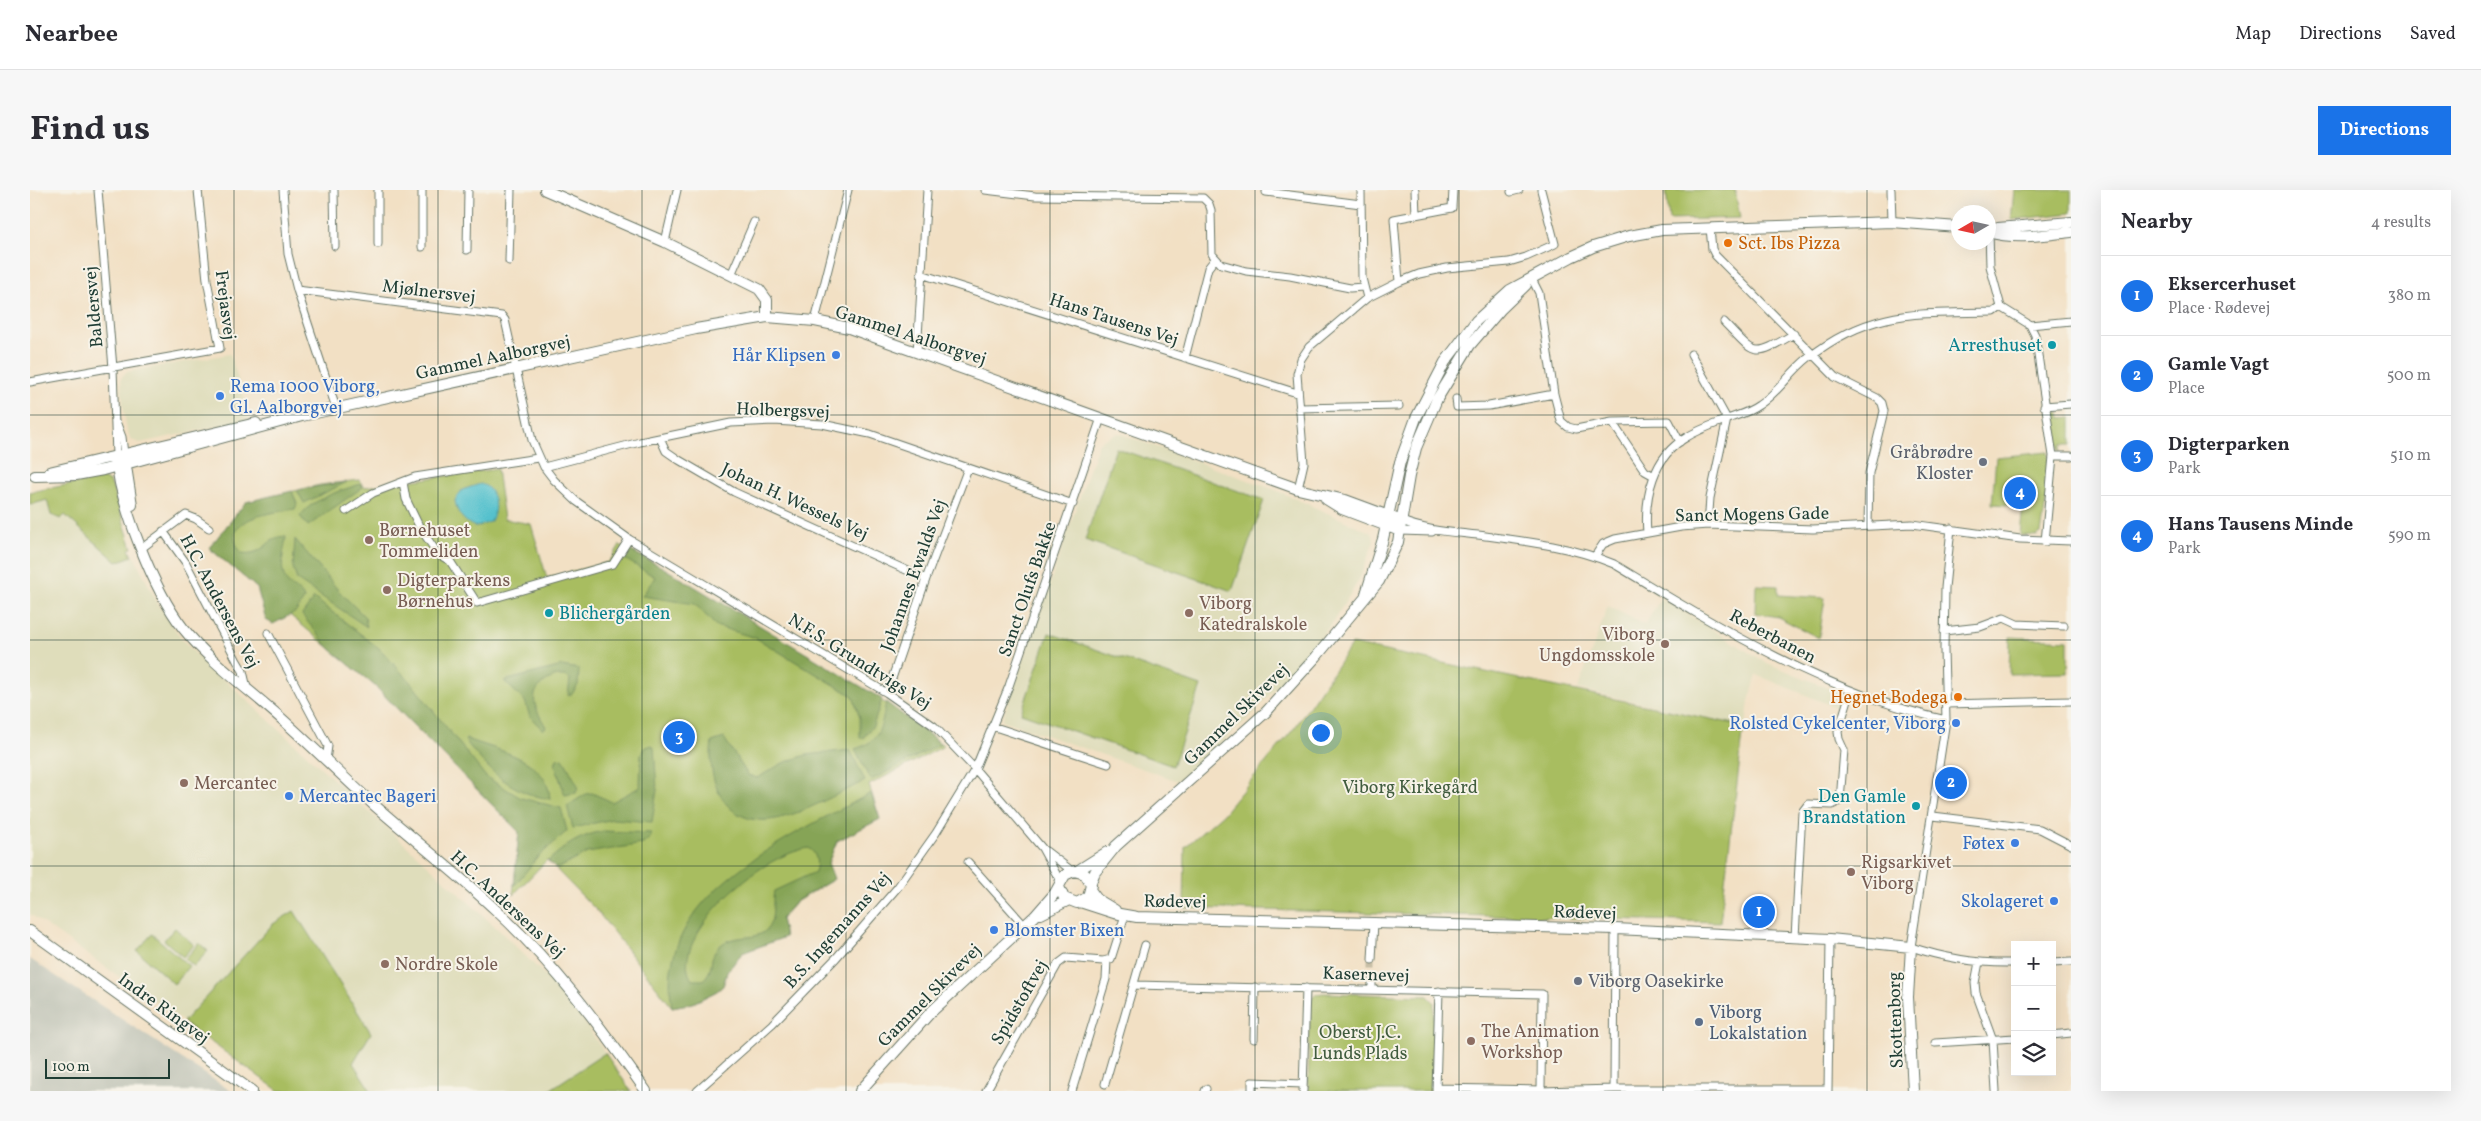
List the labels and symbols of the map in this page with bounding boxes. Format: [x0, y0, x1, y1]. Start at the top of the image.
north arrow [1951, 205, 1996, 250]
place label: Sct. Ibs Pizza [1738, 232, 1841, 257]
marker: Sct. Ibs Pizza [1722, 237, 1734, 249]
street label: Baldersvej [78, 265, 111, 349]
street label: Frejasvej [208, 269, 241, 341]
street label: Mjølnersvej [381, 274, 477, 311]
street label: Hans Tausens Vej [1046, 288, 1181, 353]
street label: Gammel Aalborgvej [832, 300, 989, 373]
street label: Gammel Aalborgvej [414, 330, 573, 387]
place label: Arresthuset [1948, 334, 2042, 359]
marker: Arresthuset [2046, 339, 2058, 351]
place label: Hår Klipsen [732, 344, 826, 369]
marker: Hår Klipsen [830, 349, 842, 361]
place label: Rema 1000 Viborg, Gl. Aalborgvej [230, 375, 380, 421]
marker: Rema 1000 Viborg, Gl. Aalborgvej [214, 390, 226, 402]
street label: Holbergsvej [736, 397, 830, 426]
place label: Gråbrødre Kloster [1890, 441, 1973, 487]
marker: Gråbrødre Kloster [1977, 456, 1989, 468]
street label: Johan H. Wessels Vej [717, 457, 872, 547]
pin: 4 [2004, 474, 2036, 512]
street label: Johannes Ewalds Vej [875, 496, 954, 655]
street label: Sanct Mogens Gade [1675, 502, 1829, 529]
street label: Sanct Olufs Bakke [994, 518, 1063, 661]
place label: Børnehuset Tommeliden [379, 519, 479, 565]
street label: H.C. Andersens Vej [173, 530, 265, 673]
marker: Børnehuset Tommeliden [363, 534, 375, 546]
place label: Digterparkens Børnehus [397, 569, 510, 615]
marker: Digterparkens Børnehus [381, 584, 393, 596]
place label: Viborg Katedralskole [1199, 592, 1307, 638]
place label: Blichergården [559, 602, 671, 627]
street label: Reberbanen [1724, 604, 1820, 671]
marker: Blichergården [543, 607, 555, 619]
marker: Viborg Katedralskole [1183, 607, 1195, 619]
street label: N.F.S. Grundtvigs Vej [783, 608, 936, 716]
place label: Viborg Ungdomsskole [1539, 623, 1655, 669]
marker: Viborg Ungdomsskole [1659, 638, 1671, 650]
street label: Gammel Skivevej [1179, 658, 1295, 772]
place label: Hegnet Bodega [1830, 686, 1948, 711]
marker: Hegnet Bodega [1952, 691, 1964, 703]
place label: Rolsted Cykelcenter, Viborg [1729, 712, 1946, 737]
marker: Rolsted Cykelcenter, Viborg [1950, 717, 1962, 729]
pin: 3 [663, 718, 695, 756]
your location [1308, 720, 1334, 746]
pin: 2 [1935, 764, 1967, 802]
place label: Mercantec [194, 772, 277, 797]
park label: Viborg Kirkegård [1342, 776, 1478, 801]
marker: Mercantec [178, 777, 190, 789]
place label: Mercantec Bageri [299, 785, 436, 810]
place label: Den Gamle Brandstation [1803, 785, 1906, 831]
marker: Mercantec Bageri [283, 790, 295, 802]
marker: Den Gamle Brandstation [1910, 800, 1922, 812]
place label: Føtex [1962, 832, 2005, 857]
marker: Føtex [2009, 837, 2021, 849]
street label: H.C. Andersens Vej [444, 845, 570, 965]
place label: Rigsarkivet Viborg [1861, 851, 1952, 897]
marker: Rigsarkivet Viborg [1845, 866, 1857, 878]
street label: B.S. Ingemanns Vej [779, 867, 897, 995]
street label: Rødevej [1143, 889, 1207, 916]
place label: Skolageret [1961, 890, 2044, 915]
pin: 1 [1743, 893, 1775, 931]
marker: Skolageret [2048, 895, 2060, 907]
street label: Rødevej [1553, 900, 1617, 927]
place label: Blomster Bixen [1004, 919, 1125, 944]
marker: Blomster Bixen [988, 924, 1000, 936]
street label: Gammel Skivevej [873, 939, 987, 1053]
place label: Nordre Skole [395, 953, 498, 978]
street label: Spidstoftvej [986, 956, 1055, 1050]
marker: Nordre Skole [379, 958, 391, 970]
street label: Kasernevej [1322, 961, 1410, 990]
street label: Indre Ringvej [112, 967, 214, 1051]
place label: Viborg Oasekirke [1588, 970, 1724, 995]
street label: Skottenborg [1882, 971, 1911, 1069]
marker: Viborg Oasekirke [1572, 975, 1584, 987]
place label: Viborg Lokalstation [1709, 1001, 1808, 1047]
marker: Viborg Lokalstation [1693, 1016, 1705, 1028]
place label: The Animation Workshop [1481, 1020, 1600, 1066]
park label: Oberst J.C. Lunds Plads [1312, 1021, 1408, 1067]
marker: The Animation Workshop [1465, 1035, 1477, 1047]
scale bar [45, 1056, 170, 1079]

